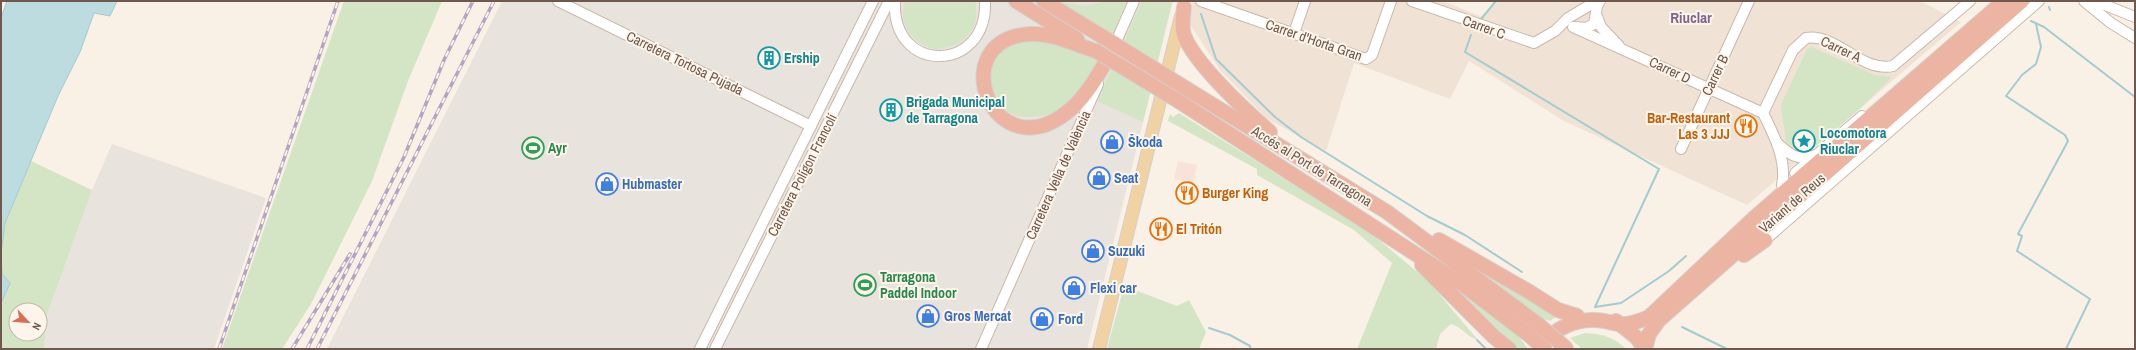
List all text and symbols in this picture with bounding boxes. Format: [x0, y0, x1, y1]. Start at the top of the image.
district label: Riuclar [1670, 7, 1712, 28]
street label: Carrer C [1460, 11, 1508, 43]
street label: Carrer d'Horta Gran [1263, 15, 1365, 65]
street label: Carretera Tortosa Pujada [624, 27, 747, 99]
street label: Carrer A [1818, 32, 1864, 66]
building icon: Ership [756, 45, 782, 71]
place label: Ership [784, 49, 820, 67]
street label: Carrer B [1698, 51, 1732, 98]
street label: Carrer D [1646, 53, 1694, 87]
place label: Brigada Municipal de Tarragona [906, 93, 1005, 127]
building icon: Brigada Municipal de Tarragona [878, 97, 904, 123]
street label: Carretera Vella de València [1021, 107, 1095, 242]
place label: Bar-Restaurant Las 3 JJJ [1647, 109, 1730, 143]
street label: Carretera Polígon Francolí [763, 110, 841, 239]
restaurant icon: Bar-Restaurant Las 3 JJJ [1733, 113, 1759, 139]
street label: Accés al Port de Tarragona [1248, 121, 1376, 211]
place label: Locomotora Riuclar [1820, 124, 1887, 158]
place icon: Locomotora Riuclar [1791, 128, 1817, 154]
shop icon: Škoda [1099, 129, 1125, 155]
place label: Škoda [1128, 133, 1163, 151]
sports icon: Ayr [520, 135, 546, 161]
place label: Ayr [548, 139, 567, 157]
shop icon: Seat [1086, 165, 1112, 191]
place label: Seat [1114, 169, 1138, 187]
street label: Variant de Reus [1755, 169, 1829, 237]
shop icon: Hubmaster [594, 171, 620, 197]
place label: Hubmaster [622, 175, 682, 193]
restaurant icon: Burger King [1174, 180, 1200, 206]
place label: Burger King [1202, 184, 1268, 202]
restaurant icon: El Tritón [1148, 216, 1174, 242]
place label: El Tritón [1176, 220, 1222, 238]
shop icon: Suzuki [1080, 238, 1106, 264]
place label: Suzuki [1108, 242, 1145, 260]
place label: Tarragona Paddel Indoor [880, 268, 957, 302]
sports icon: Tarragona Paddel Indoor [852, 272, 878, 298]
shop icon: Flexi car [1061, 275, 1087, 301]
place label: Flexi car [1090, 279, 1137, 297]
north arrow [8, 302, 48, 342]
shop icon: Gros Mercat [915, 303, 941, 329]
shop icon: Ford [1029, 306, 1055, 332]
place label: Gros Mercat [944, 307, 1011, 325]
place label: Ford [1058, 310, 1083, 328]
text: N [29, 320, 45, 332]

